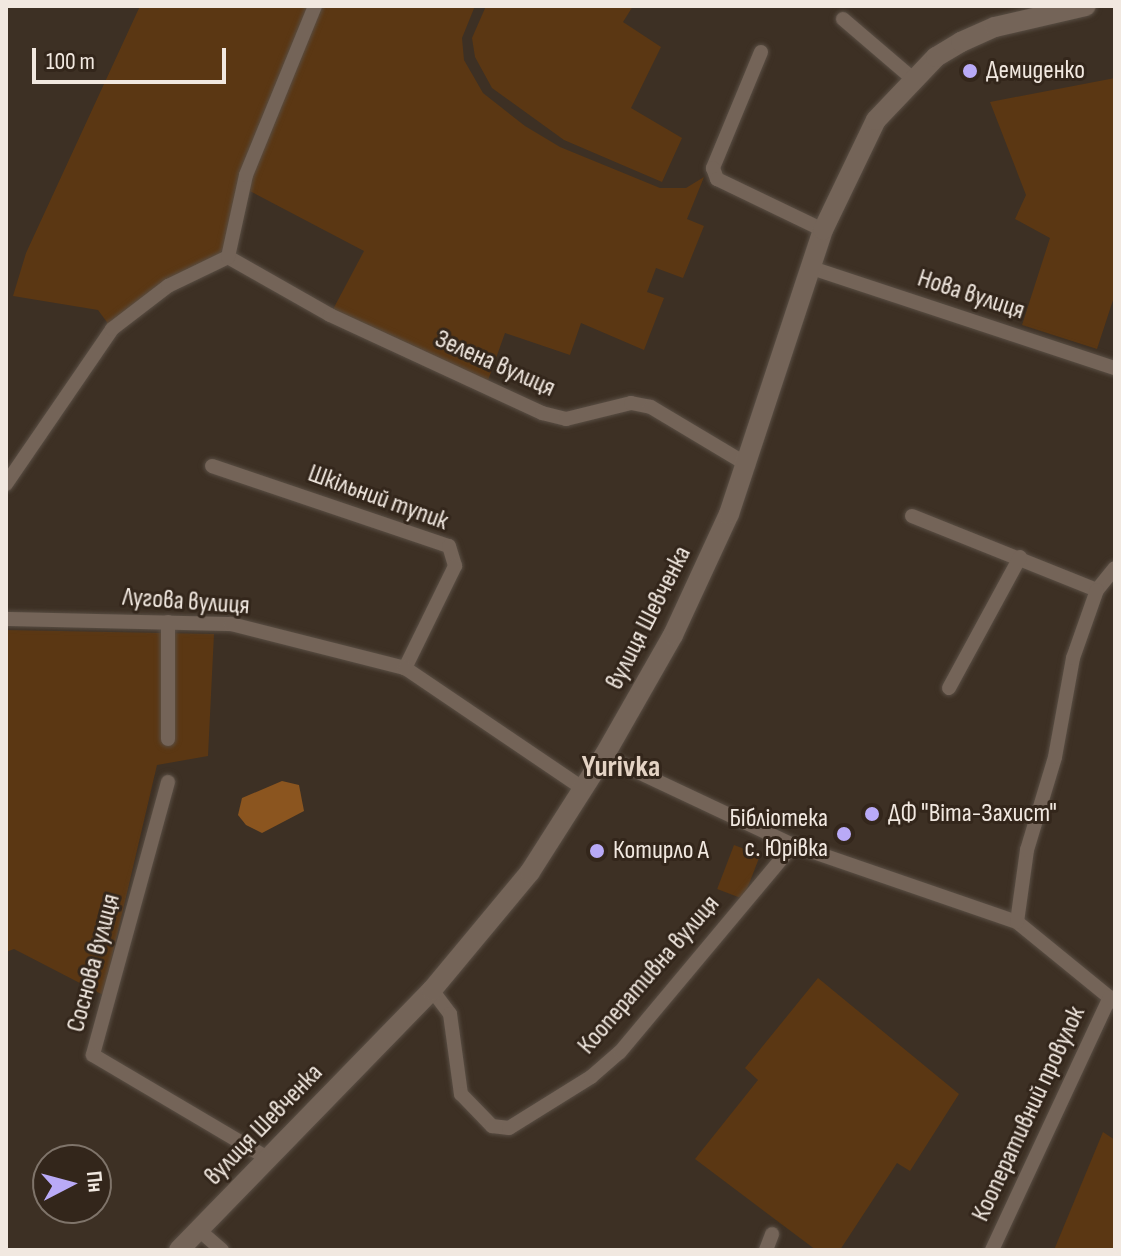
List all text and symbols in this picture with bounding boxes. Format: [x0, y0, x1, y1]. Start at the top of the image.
scale bar [36, 32, 230, 82]
text: 100 m [46, 47, 95, 76]
place label: Демиденко [986, 55, 1085, 87]
marker: Демиденко [961, 62, 979, 80]
street label: Нова вулиця [914, 263, 1028, 327]
street label: Зелена вулиця [430, 324, 560, 404]
street label: Шкільний тупик [304, 458, 452, 538]
street label: вулиця Шевченка [600, 541, 698, 695]
street label: Лугова вулиця [121, 582, 251, 622]
district label: Yurivka [582, 749, 660, 785]
place label: ДФ "Віта-Захист" [888, 798, 1057, 830]
place label: Бібліотека с. Юрівка [729, 803, 828, 864]
marker: ДФ "Віта-Захист" [863, 805, 881, 823]
marker: Бібліотека с. Юрівка [835, 825, 853, 843]
place label: Котирло А [613, 835, 709, 867]
marker: Котирло А [588, 842, 606, 860]
street label: Кооперативна вулиця [571, 889, 727, 1061]
street label: Соснова вулиця [61, 891, 127, 1035]
street label: Кооперативний провулок [965, 1002, 1093, 1226]
street label: вулиця Шевченка [198, 1058, 330, 1192]
north arrow [32, 1144, 112, 1224]
text: Пн [80, 1170, 109, 1194]

